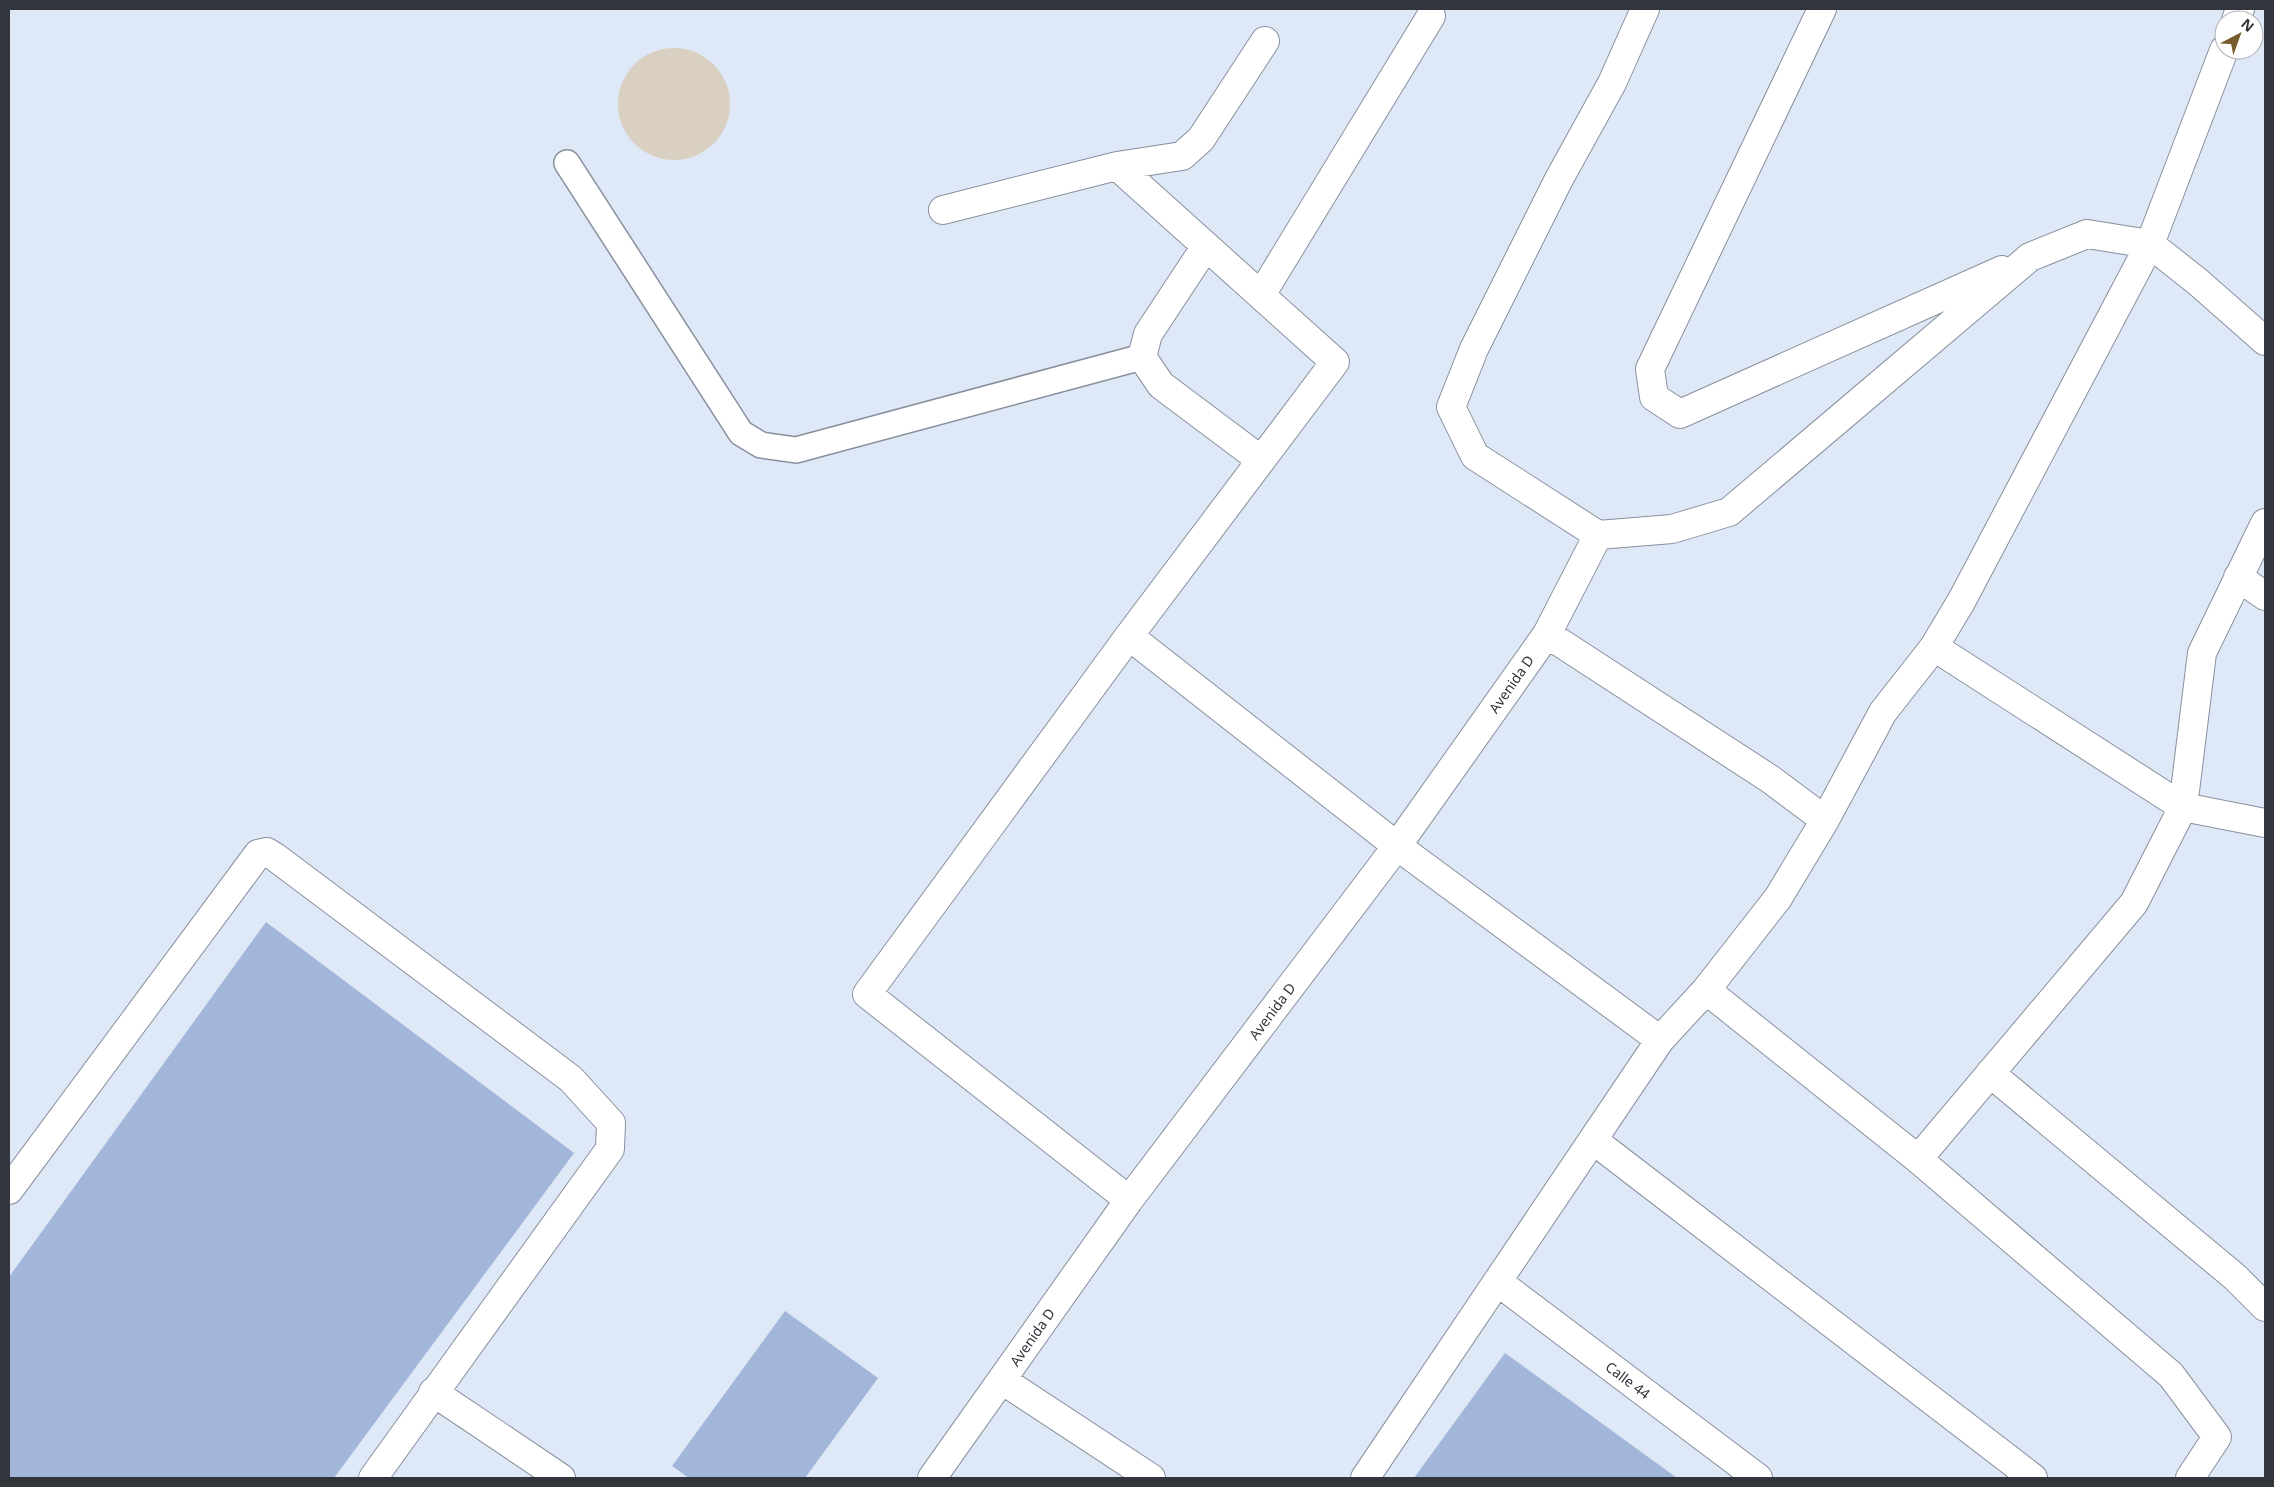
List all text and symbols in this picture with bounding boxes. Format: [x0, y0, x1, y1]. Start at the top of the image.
north arrow [2214, 10, 2264, 60]
text: N [2237, 14, 2258, 36]
street label: Avenida D [1484, 651, 1538, 717]
street label: Avenida D [1244, 979, 1300, 1043]
street label: Avenida D [1005, 1304, 1059, 1370]
street label: Calle 44 [1602, 1357, 1654, 1403]

